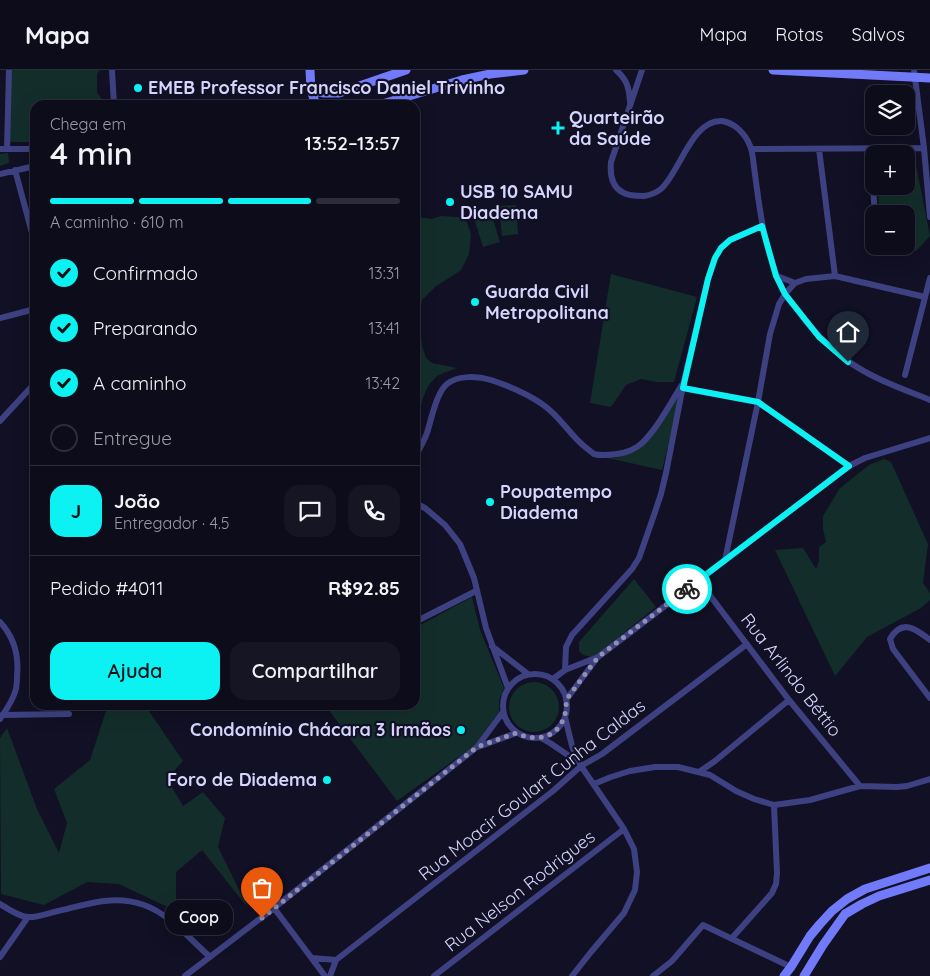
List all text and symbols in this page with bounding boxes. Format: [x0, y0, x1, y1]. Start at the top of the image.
text: Mapa [25, 20, 90, 50]
text: Mapa [700, 23, 747, 46]
text: Rotas [775, 23, 824, 46]
text: Salvos [852, 23, 905, 46]
place label: EMEB Professor Francisco Daniel Trivinho [148, 76, 505, 99]
marker: EMEB Professor Francisco Daniel Trivinho [132, 82, 144, 94]
map controls [865, 85, 915, 255]
button: layers [865, 85, 915, 135]
place label: Quarteirão da Saúde [569, 106, 665, 150]
text: Chega em [50, 114, 126, 134]
marker: Quarteirão da Saúde [551, 121, 565, 135]
text: 13:52–13:57 [305, 131, 400, 155]
text: 4 min [50, 133, 133, 173]
button: + [865, 145, 915, 195]
place label: USB 10 SAMU Diadema [460, 180, 573, 224]
marker: USB 10 SAMU Diadema [444, 196, 456, 208]
button: − [865, 205, 915, 255]
text: A caminho · 610 m [50, 212, 184, 232]
icon: check [50, 259, 78, 287]
text: Confirmado [93, 261, 198, 285]
text: 13:31 [368, 263, 400, 283]
place label: Guarda Civil Metropolitana [485, 280, 609, 324]
marker: Guarda Civil Metropolitana [469, 296, 481, 308]
pin [827, 311, 869, 362]
icon: check [50, 314, 78, 342]
text: Preparando [93, 316, 198, 340]
text: 13:41 [368, 318, 400, 338]
icon: home [834, 318, 862, 346]
icon: check [50, 369, 78, 397]
text: A caminho [93, 371, 186, 395]
text: 13:42 [365, 373, 400, 393]
text: Entregue [93, 426, 172, 450]
place label: Poupatempo Diadema [500, 480, 612, 524]
button: chat [284, 485, 336, 537]
button: phone [348, 485, 400, 537]
text: João [114, 489, 160, 513]
marker: Poupatempo Diadema [484, 496, 496, 508]
text: J [71, 499, 81, 523]
text: Entregador · 4.5 [114, 513, 230, 533]
courier [662, 564, 712, 614]
icon: bike [673, 575, 701, 603]
text: Pedido #4011 [50, 576, 163, 600]
text: R$92.85 [328, 576, 400, 600]
street label: Rua Arlindo Béttio [736, 608, 847, 741]
button: Ajuda [50, 642, 220, 700]
button: Compartilhar [230, 642, 400, 700]
street label: Rua Moacir Goulart Cunha Caldas [414, 694, 650, 885]
place label: Condomínio Chácara 3 Irmãos [190, 718, 451, 741]
marker: Condomínio Chácara 3 Irmãos [455, 724, 467, 736]
place label: Foro de Diadema [167, 768, 317, 791]
marker: Foro de Diadema [321, 774, 333, 786]
street label: Rua Nelson Rodrigues [440, 825, 599, 956]
pin [241, 867, 283, 918]
icon: bag [248, 874, 276, 902]
callout: Coop [164, 900, 232, 936]
text: Coop [179, 907, 219, 927]

